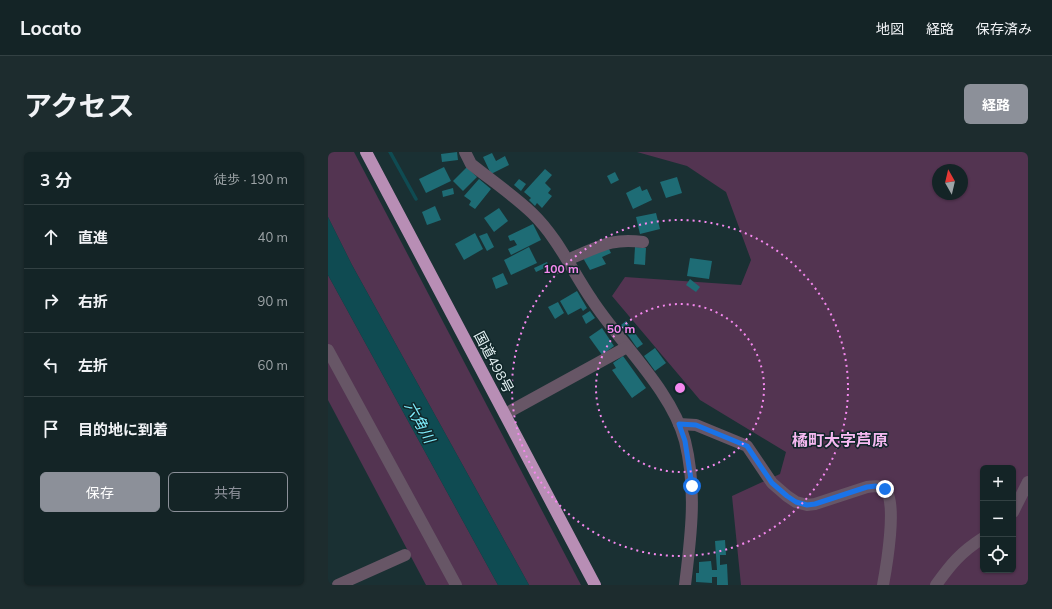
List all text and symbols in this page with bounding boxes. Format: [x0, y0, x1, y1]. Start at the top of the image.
text: Locato [20, 16, 81, 40]
text: 地図 [876, 20, 904, 38]
text: 経路 [926, 20, 954, 38]
text: 保存済み [976, 20, 1032, 38]
button: 経路 [964, 84, 1028, 124]
text: アクセス [24, 88, 135, 123]
north arrow [932, 164, 968, 200]
text: 3 分 [40, 169, 72, 190]
text: 徒歩 · 190 m [214, 171, 288, 187]
icon: ahead [40, 226, 62, 248]
text: 直進 [78, 228, 108, 247]
text: 40 m [258, 229, 288, 245]
text: 100 m [543, 261, 579, 276]
icon: right [40, 290, 62, 312]
text: 右折 [78, 292, 108, 311]
text: 90 m [258, 293, 288, 309]
text: 50 m [607, 321, 635, 336]
street label: 国道498号 [470, 328, 518, 396]
icon: left [40, 354, 62, 376]
text: 左折 [78, 356, 108, 375]
text: 60 m [258, 357, 288, 373]
centre of rings [673, 381, 687, 395]
water label: 六角川 [401, 398, 440, 448]
icon: arrive [40, 418, 62, 440]
text: 目的地に到着 [78, 420, 168, 439]
district label: 橘町大字芦原 [792, 430, 888, 450]
map controls [980, 465, 1016, 573]
button: + [980, 465, 1016, 501]
button: 保存 [40, 472, 160, 512]
button: 共有 [168, 472, 288, 512]
route start [683, 477, 701, 495]
route end [876, 480, 894, 498]
button: − [980, 501, 1016, 537]
button: locate [980, 537, 1016, 573]

